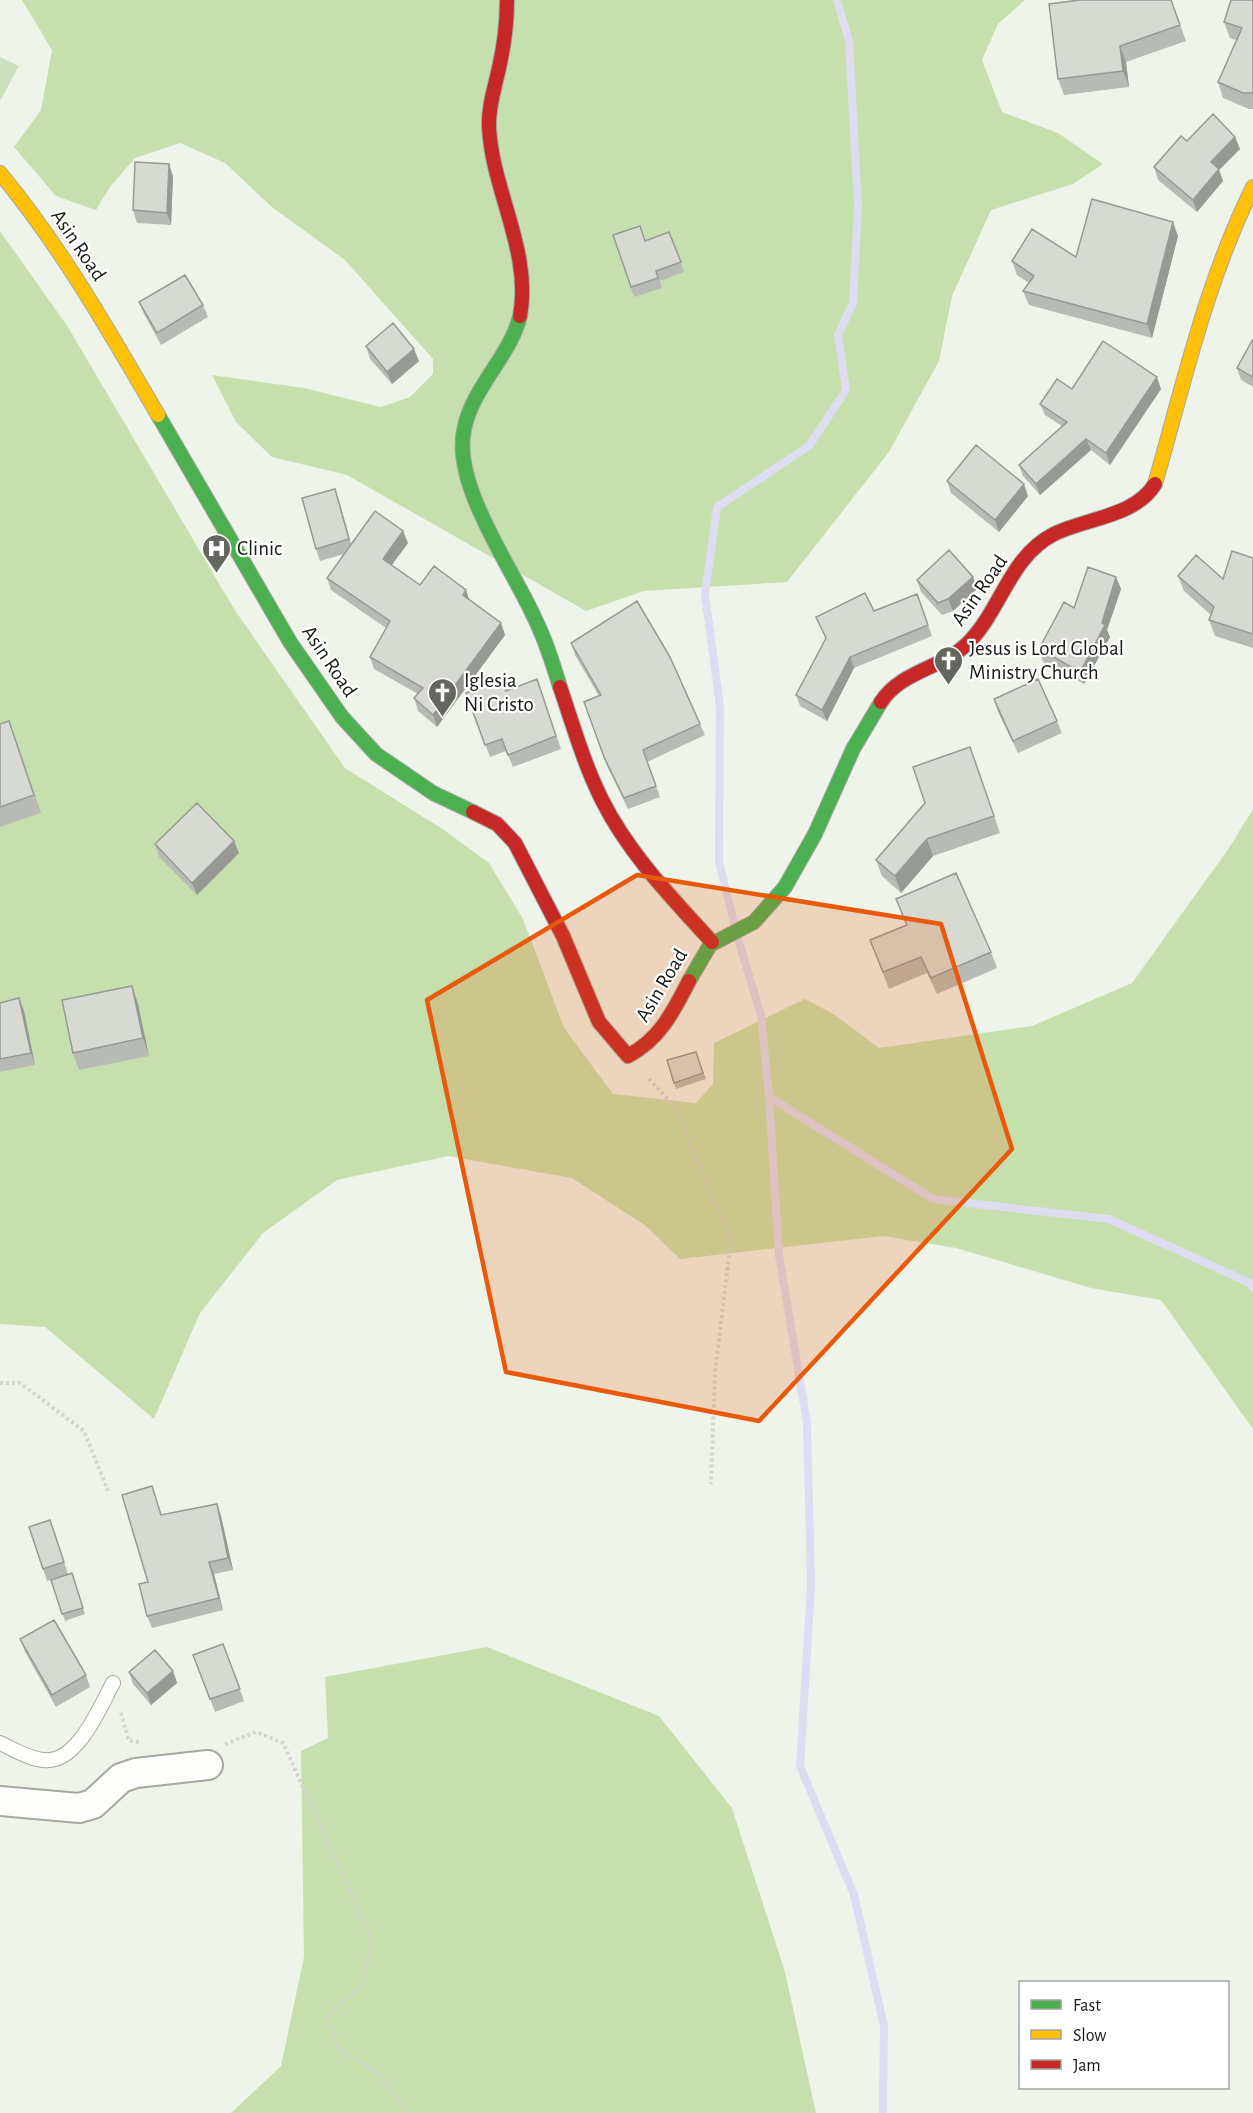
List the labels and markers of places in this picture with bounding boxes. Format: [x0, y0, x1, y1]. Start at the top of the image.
hospital icon: Clinic [200, 532, 232, 574]
place label: Clinic [237, 538, 282, 559]
place label: Jesus is Lord Global Ministry Church [969, 638, 1124, 683]
church icon: Jesus is Lord Global Ministry Church [932, 644, 964, 686]
place label: Iglesia Ni Cristo [464, 670, 534, 715]
church icon: Iglesia Ni Cristo [427, 676, 459, 718]

